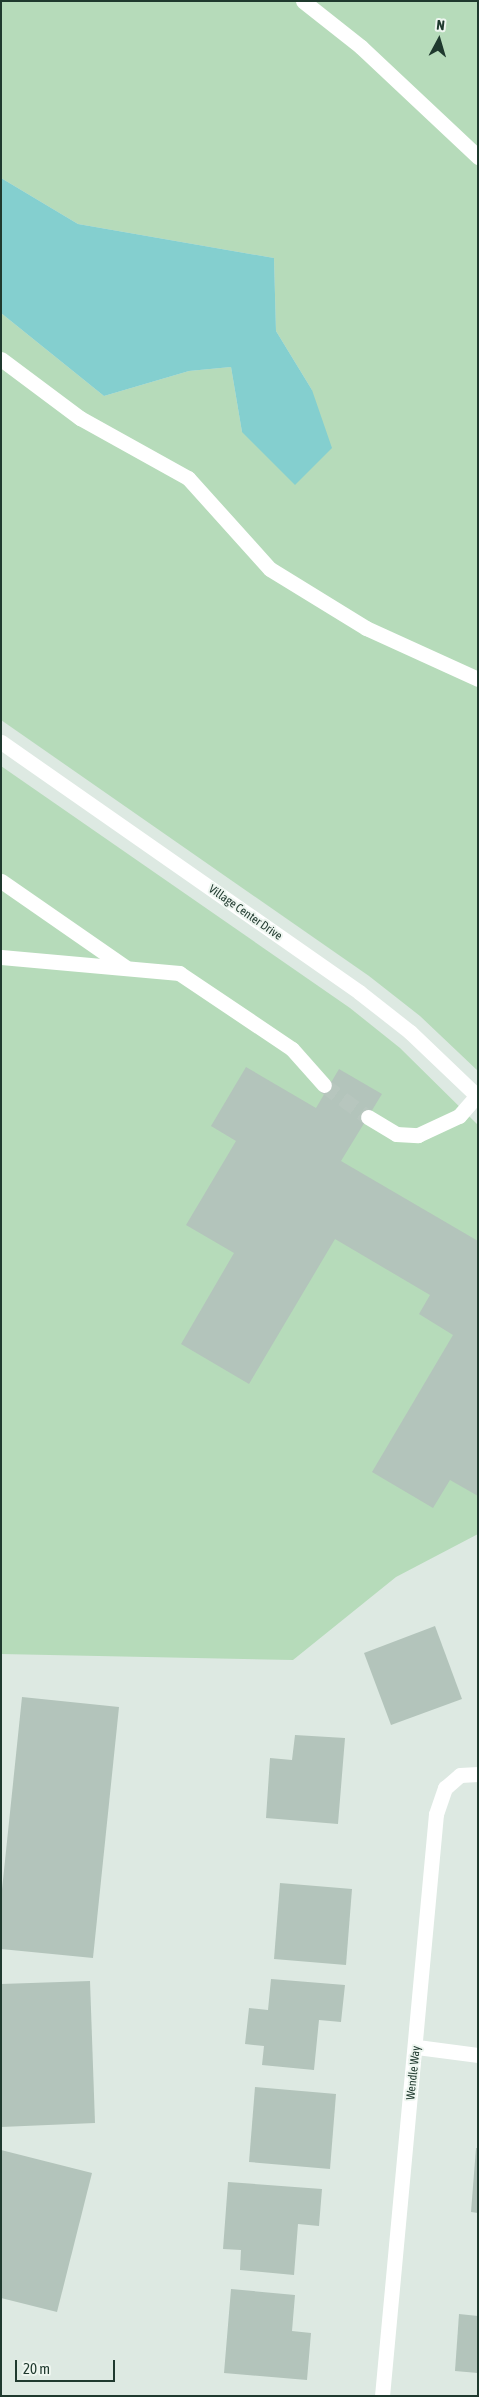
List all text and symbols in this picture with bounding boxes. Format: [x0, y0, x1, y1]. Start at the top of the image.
north arrow [414, 15, 464, 65]
text: N [436, 17, 446, 33]
street label: Village Center Drive [205, 882, 285, 944]
street label: Wendle Way [404, 2045, 424, 2101]
scale bar [18, 2350, 118, 2382]
text: 20 m [23, 2360, 50, 2377]

